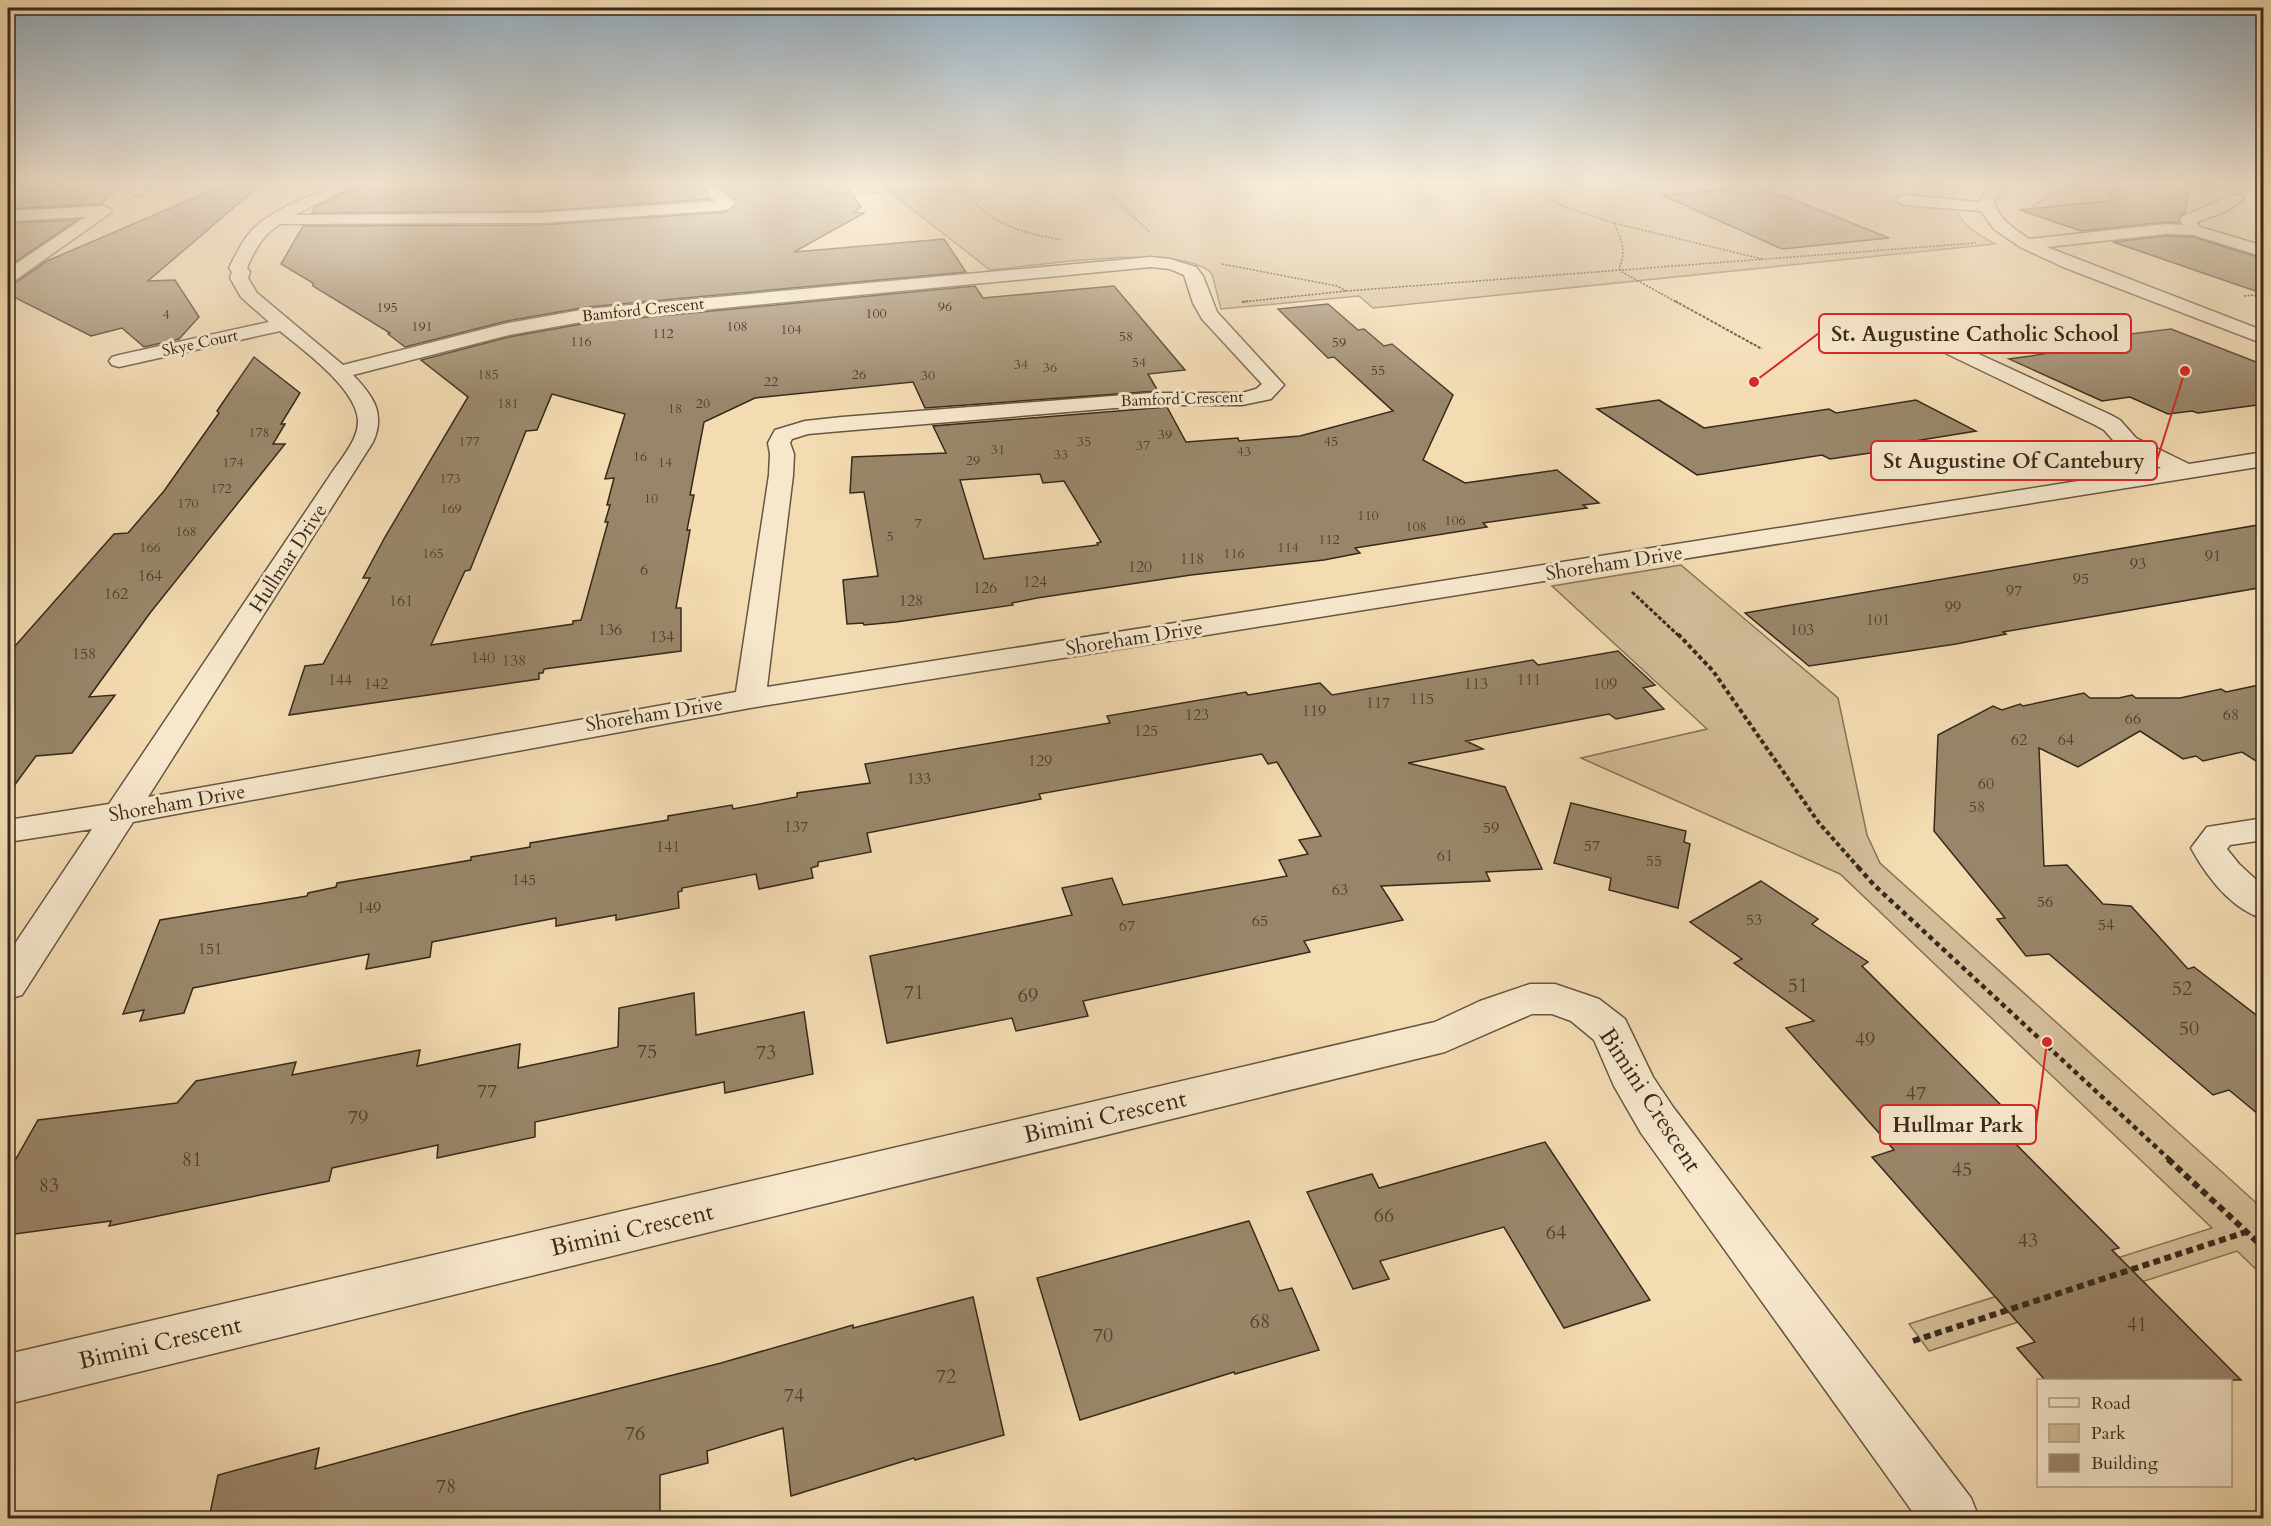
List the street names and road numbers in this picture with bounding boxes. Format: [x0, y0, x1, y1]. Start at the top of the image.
street label: Bamford Crescent [581, 293, 705, 327]
street label: Skye Court [160, 324, 240, 362]
street label: Bamford Crescent [1120, 386, 1244, 412]
street label: Hullmar Drive [243, 498, 333, 618]
street label: Shoreham Drive [1544, 539, 1684, 587]
street label: Shoreham Drive [1064, 614, 1204, 662]
street label: Shoreham Drive [584, 690, 724, 738]
street label: Shoreham Drive [106, 778, 248, 828]
street label: Bimini Crescent [1591, 1021, 1709, 1179]
street label: Bimini Crescent [1020, 1082, 1190, 1152]
street label: Bimini Crescent [547, 1195, 717, 1265]
street label: Bimini Crescent [75, 1308, 245, 1378]

